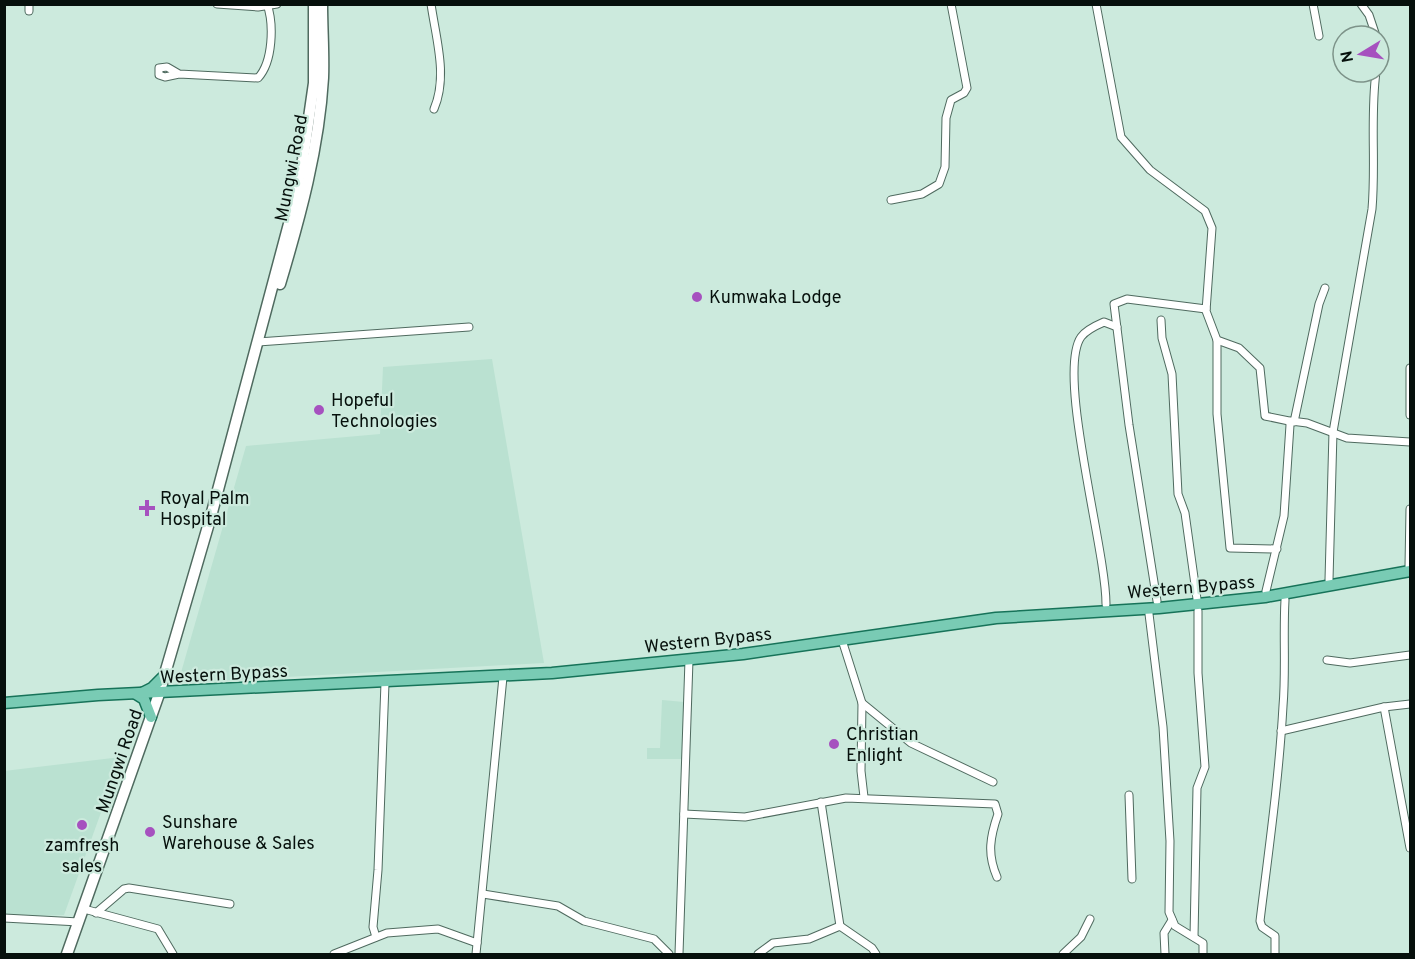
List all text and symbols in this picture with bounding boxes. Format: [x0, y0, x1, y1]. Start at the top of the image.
north arrow [1331, 24, 1391, 84]
text: N [1337, 49, 1359, 64]
street label: Mungwi Road [271, 113, 314, 224]
place label: Kumwaka Lodge [709, 287, 841, 310]
marker: Kumwaka Lodge [690, 290, 704, 304]
place label: Hopeful Technologies [331, 390, 437, 434]
marker: Hopeful Technologies [312, 403, 326, 417]
place label: Royal Palm Hospital [160, 488, 249, 532]
marker: Royal Palm Hospital [138, 499, 156, 517]
street label: Western Bypass [1126, 571, 1256, 606]
street label: Western Bypass [643, 623, 773, 660]
street label: Western Bypass [160, 661, 289, 690]
street label: Mungwi Road [92, 706, 149, 817]
place label: Christian Enlight [846, 724, 919, 768]
marker: Christian Enlight [827, 737, 841, 751]
place label: Sunshare Warehouse & Sales [162, 812, 315, 856]
marker: zamfresh sales [75, 818, 89, 832]
marker: Sunshare Warehouse & Sales [143, 825, 157, 839]
place label: zamfresh sales [45, 835, 119, 879]

